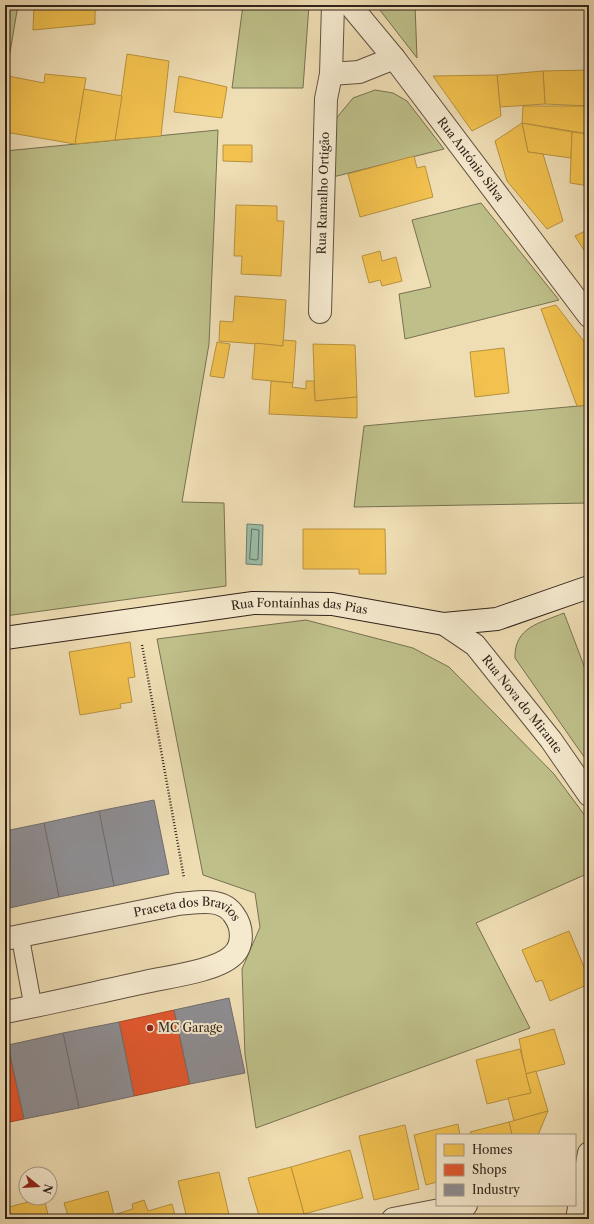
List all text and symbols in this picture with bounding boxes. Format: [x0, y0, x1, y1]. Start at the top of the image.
street label: Rua António Silva [434, 114, 508, 205]
street label: Rua Ramalho Ortigão [314, 131, 332, 255]
street label: Rua Fontaínhas das Pias [230, 595, 369, 617]
street label: Rua Nova do Mirante [479, 652, 566, 756]
street label: Praceta dos Bravios [132, 894, 244, 923]
place label: MC Garage [158, 1020, 223, 1035]
marker: MC Garage [145, 1023, 155, 1033]
legend [436, 1134, 576, 1206]
text: Homes [472, 1142, 512, 1157]
text: Shops [472, 1162, 507, 1177]
north arrow [18, 1166, 58, 1206]
text: N [39, 1182, 56, 1196]
text: Industry [472, 1182, 520, 1197]

